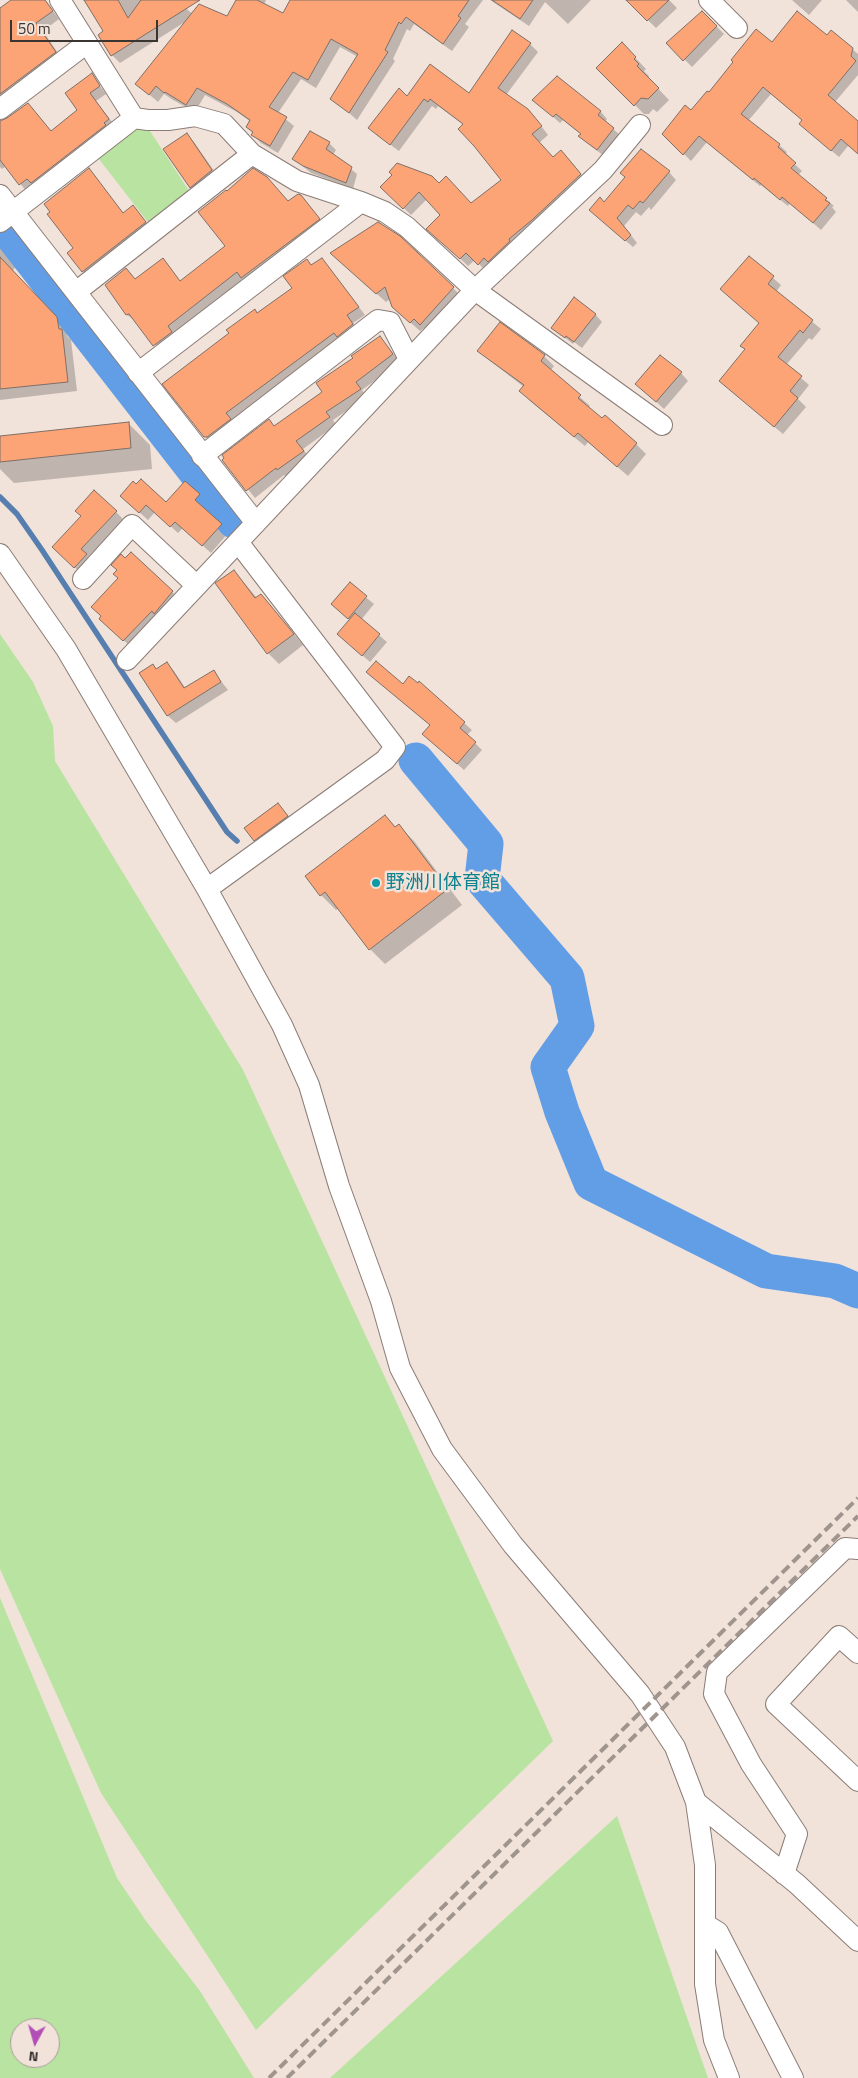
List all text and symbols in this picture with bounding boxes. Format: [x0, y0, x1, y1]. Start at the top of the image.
scale bar [12, 10, 160, 42]
text: 50 m [18, 17, 51, 40]
place label: 野洲川体育館 [386, 872, 500, 894]
marker: 野洲川体育館 [370, 877, 382, 889]
north arrow [10, 2018, 60, 2068]
text: N [28, 2046, 39, 2068]

